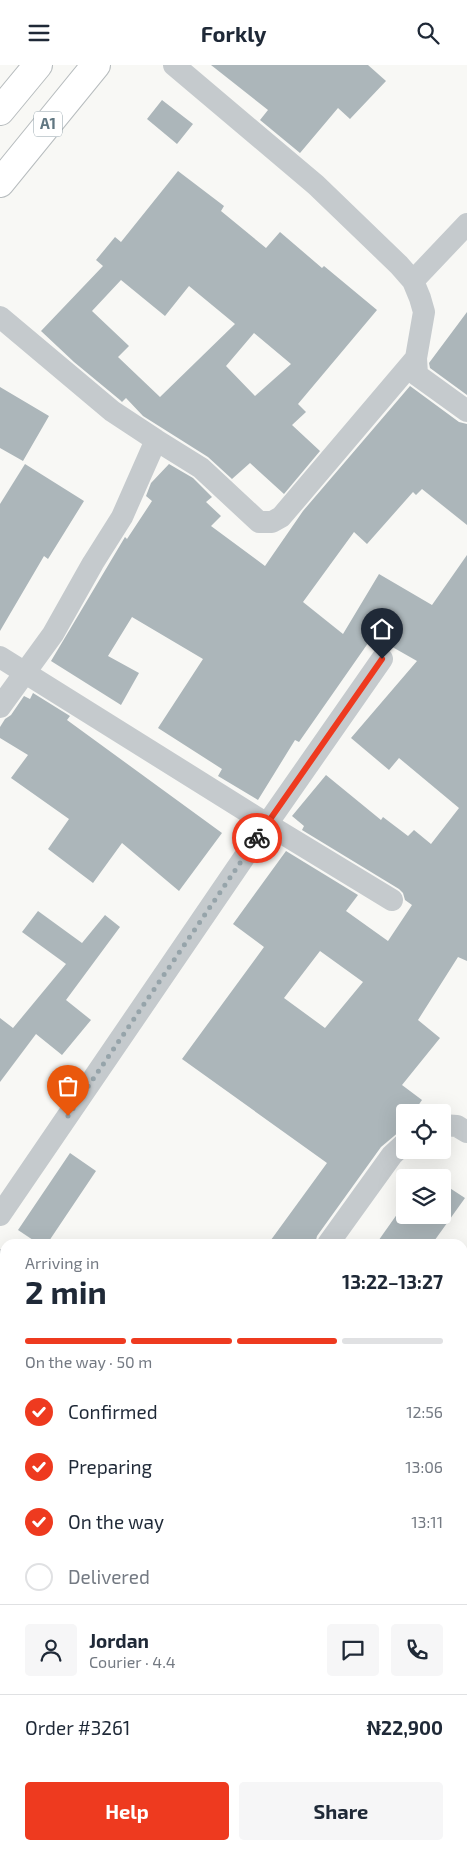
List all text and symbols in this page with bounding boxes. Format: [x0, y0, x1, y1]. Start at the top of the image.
icon: menu [25, 19, 53, 47]
icon: search [414, 19, 442, 47]
text: Forkly [201, 20, 266, 46]
road number: A1 [34, 111, 62, 137]
pin [361, 608, 403, 659]
icon: home [368, 615, 396, 643]
courier [232, 813, 282, 863]
icon: bike [243, 824, 271, 852]
pin [47, 1065, 89, 1116]
icon: bag [54, 1072, 82, 1100]
map controls [396, 1104, 451, 1224]
button: locate [396, 1104, 451, 1159]
button: layers [396, 1169, 451, 1224]
text: Arriving in [25, 1253, 99, 1272]
text: 13:22–13:27 [342, 1270, 443, 1293]
text: 2 min [25, 1272, 107, 1310]
text: On the way · 50 m [25, 1352, 152, 1371]
icon: check [25, 1398, 53, 1426]
text: Confirmed [68, 1400, 158, 1423]
text: 12:56 [406, 1402, 443, 1421]
icon: check [25, 1453, 53, 1481]
text: Preparing [68, 1455, 152, 1478]
text: 13:06 [405, 1457, 443, 1476]
icon: check [25, 1508, 53, 1536]
text: On the way [68, 1510, 164, 1533]
text: 13:11 [411, 1512, 443, 1531]
text: Delivered [68, 1565, 150, 1588]
button: person [25, 1624, 77, 1676]
button: chat [327, 1624, 379, 1676]
button: phone [391, 1624, 443, 1676]
text: Jordan [89, 1629, 149, 1652]
text: Courier · 4.4 [89, 1652, 176, 1671]
text: Order #3261 [25, 1716, 130, 1739]
text: ₦22,900 [366, 1716, 443, 1739]
button: Help [25, 1782, 229, 1840]
button: Share [239, 1782, 443, 1840]

